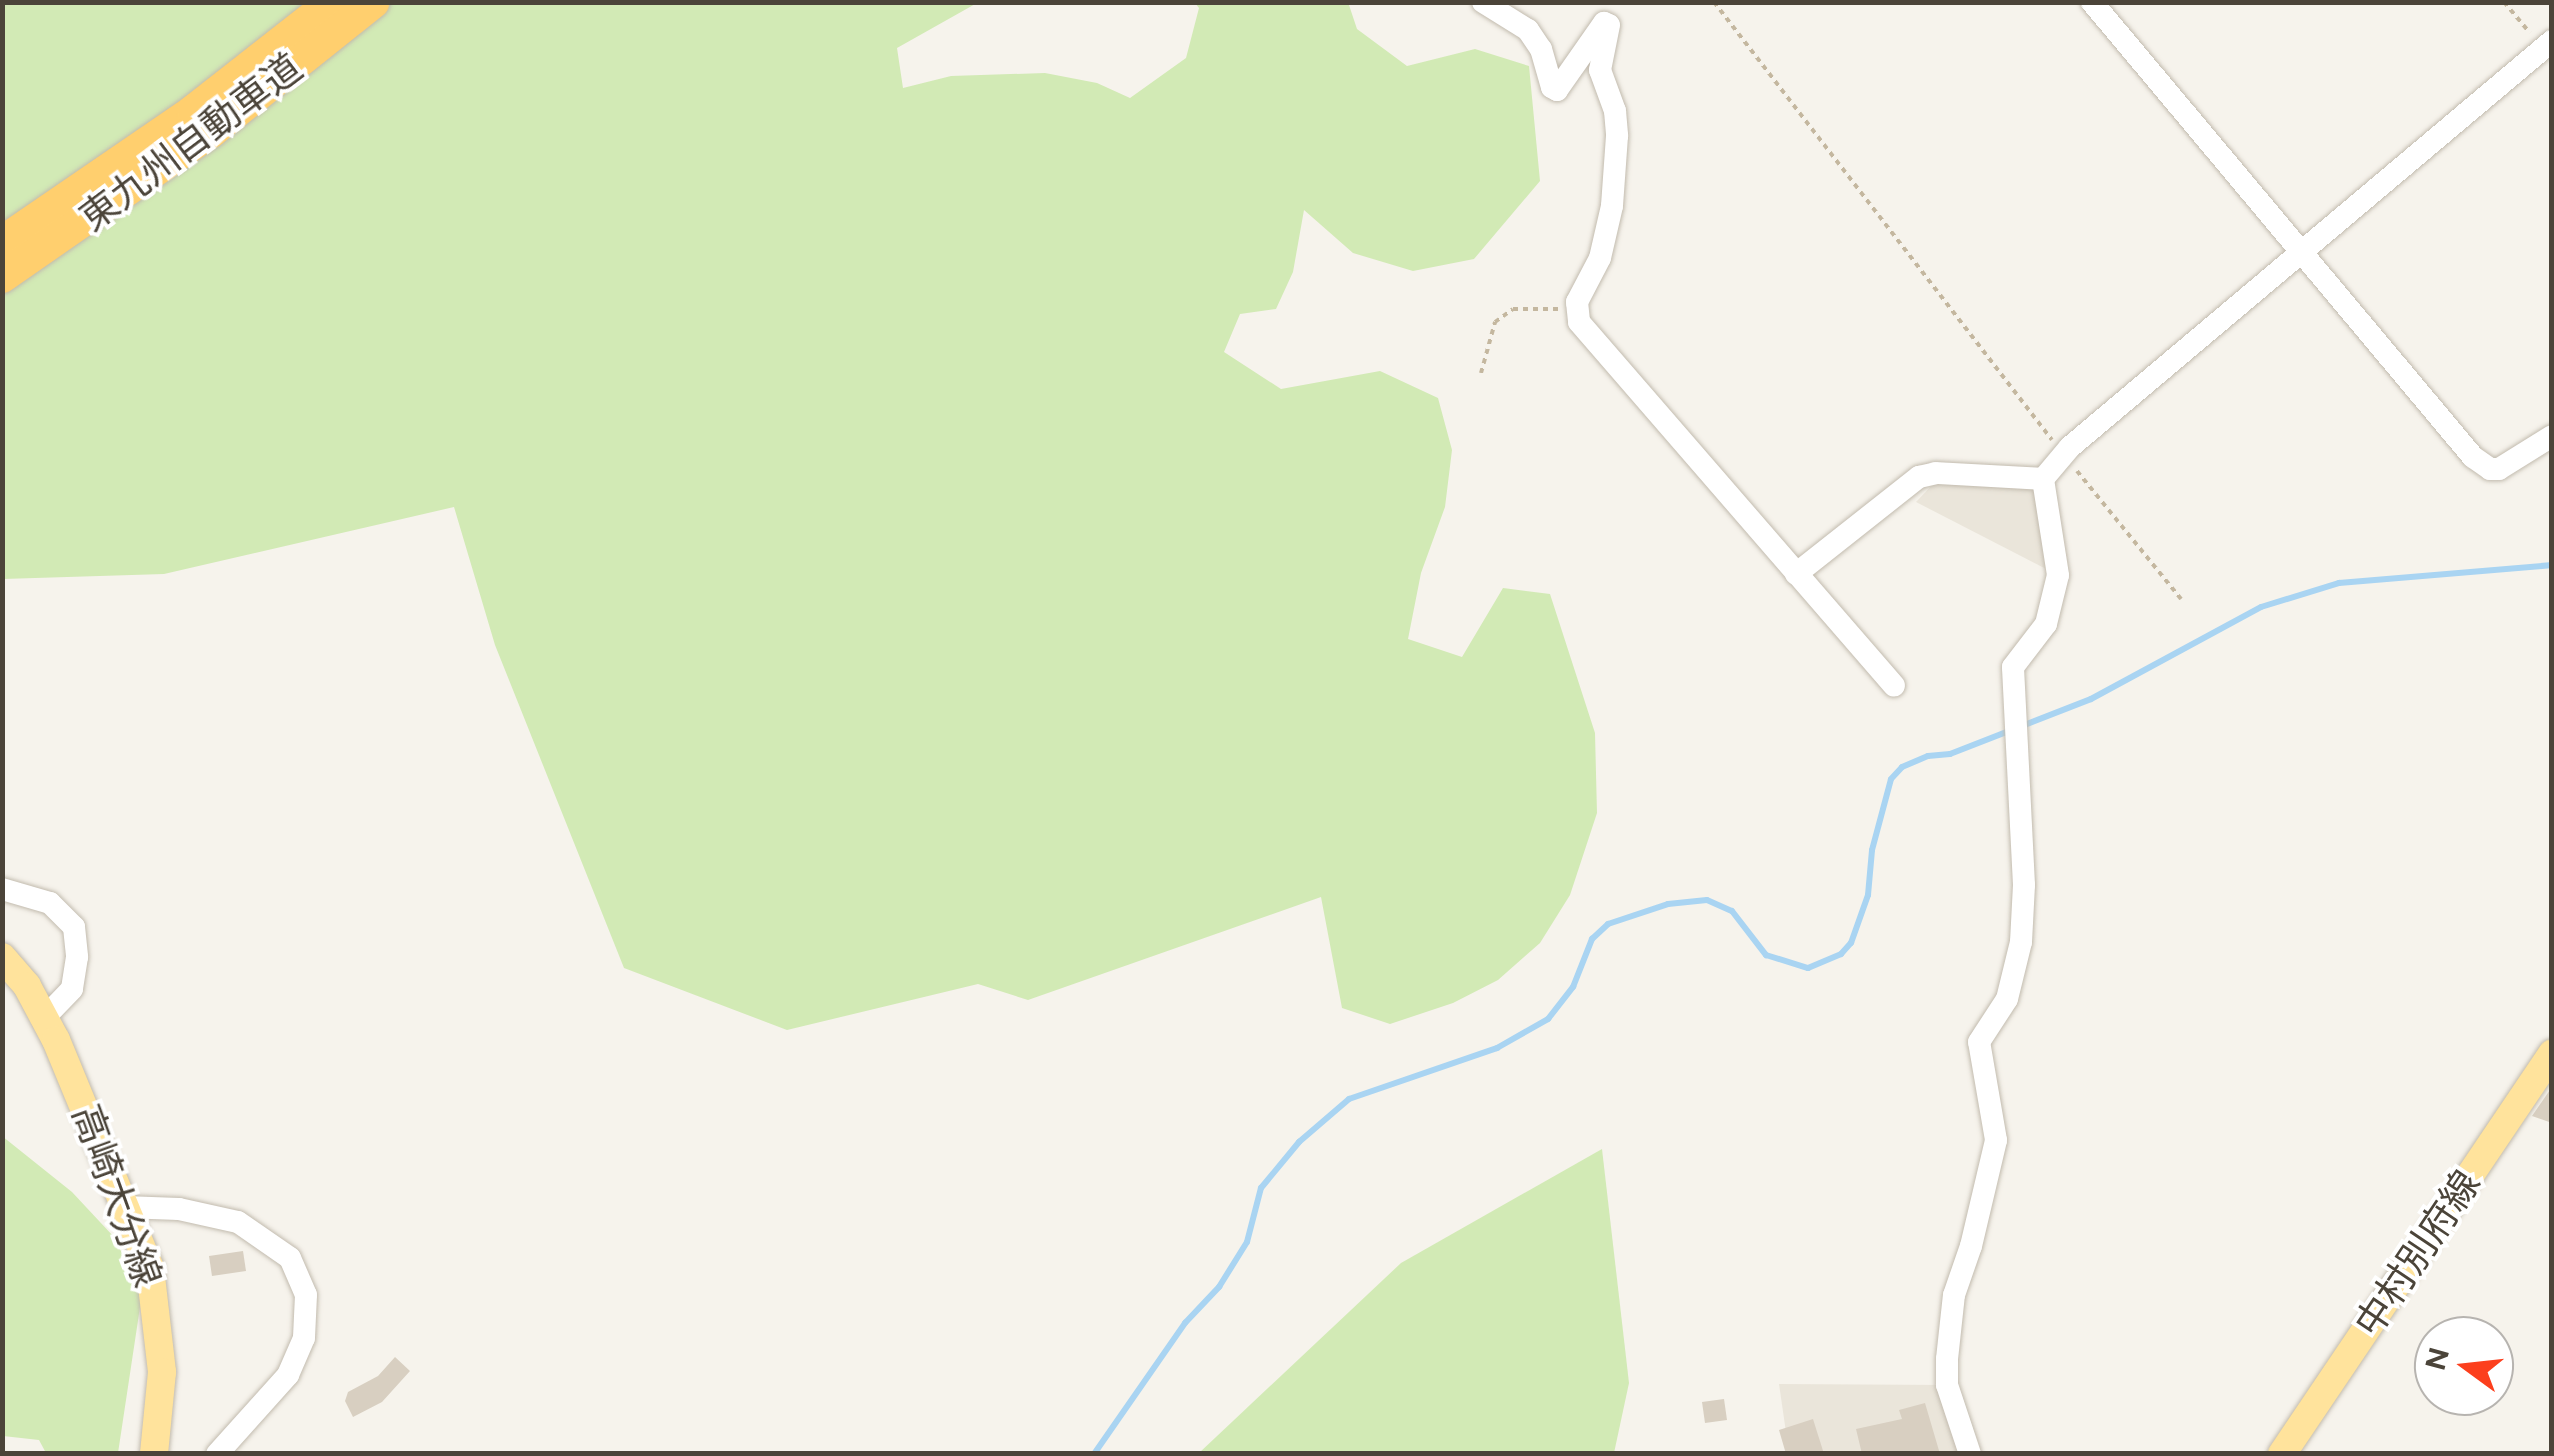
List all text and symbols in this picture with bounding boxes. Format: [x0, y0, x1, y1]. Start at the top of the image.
street label: 東九州自動車道 [71, 45, 311, 241]
street label: 高崎大分線 [62, 1099, 170, 1293]
street label: 中村別府線 [2346, 1162, 2490, 1346]
north arrow [2414, 1316, 2514, 1416]
text: N [2418, 1344, 2456, 1374]

